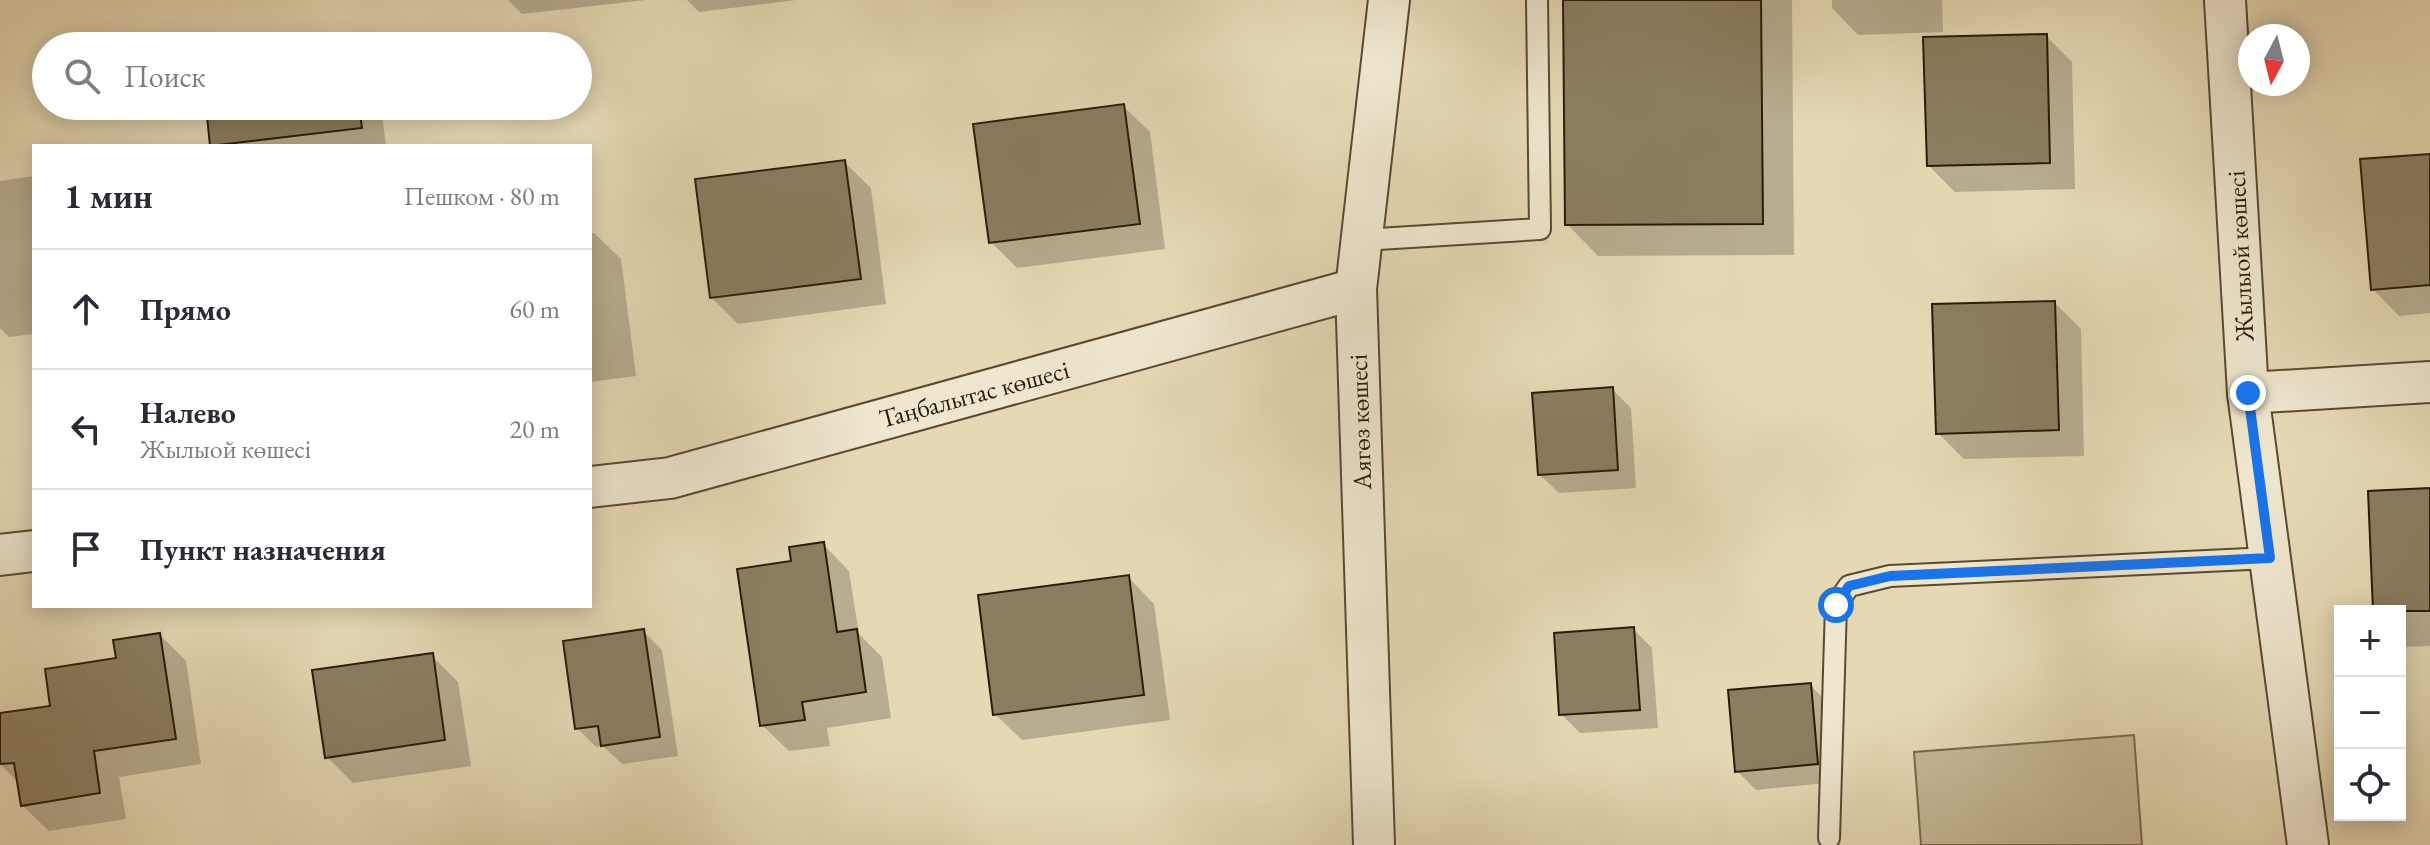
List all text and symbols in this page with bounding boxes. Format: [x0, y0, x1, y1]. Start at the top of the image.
north arrow [2238, 24, 2310, 96]
search box [32, 32, 592, 120]
icon: search [60, 54, 104, 98]
text: Поиск [124, 57, 206, 96]
street label: Жылыой көшесі [2219, 170, 2262, 343]
text: 1 мин [64, 174, 153, 218]
text: Пешком · 80 m [404, 179, 560, 213]
icon: ahead [64, 287, 108, 331]
text: Прямо [140, 290, 231, 329]
text: 60 m [510, 292, 560, 326]
street label: Таңбалытас көшесі [875, 352, 1073, 436]
street label: Аягөз көшесі [1341, 353, 1379, 492]
route end [2230, 375, 2266, 411]
text: Налево [140, 393, 236, 432]
icon: left [64, 407, 108, 451]
text: 20 m [510, 412, 560, 446]
text: Жылыой көшесі [140, 432, 311, 466]
icon: arrive [64, 527, 108, 571]
text: Пункт назначения [140, 530, 386, 569]
route start [1818, 587, 1854, 623]
map controls [2334, 605, 2406, 821]
button: + [2334, 605, 2406, 677]
button: − [2334, 677, 2406, 749]
button: locate [2334, 749, 2406, 821]

